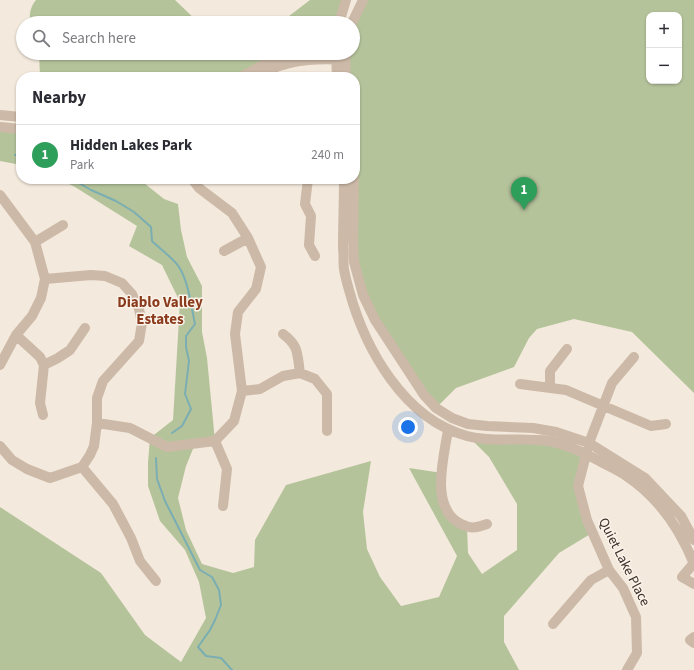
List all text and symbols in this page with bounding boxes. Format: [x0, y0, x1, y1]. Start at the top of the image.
map controls [646, 12, 682, 84]
button: + [646, 12, 682, 48]
search box [16, 16, 360, 60]
icon: search [30, 27, 52, 49]
text: Search here [62, 28, 136, 49]
button: − [646, 48, 682, 84]
text: Nearby [32, 86, 86, 110]
text: Hidden Lakes Park [70, 135, 192, 156]
text: 1 [42, 146, 48, 164]
text: 240 m [311, 146, 344, 164]
text: Park [70, 156, 94, 174]
pin: 1 [511, 177, 537, 210]
district label: Diablo Valley Estates [117, 292, 203, 330]
your location [398, 417, 418, 437]
street label: Quiet Lake Place [593, 514, 655, 610]

